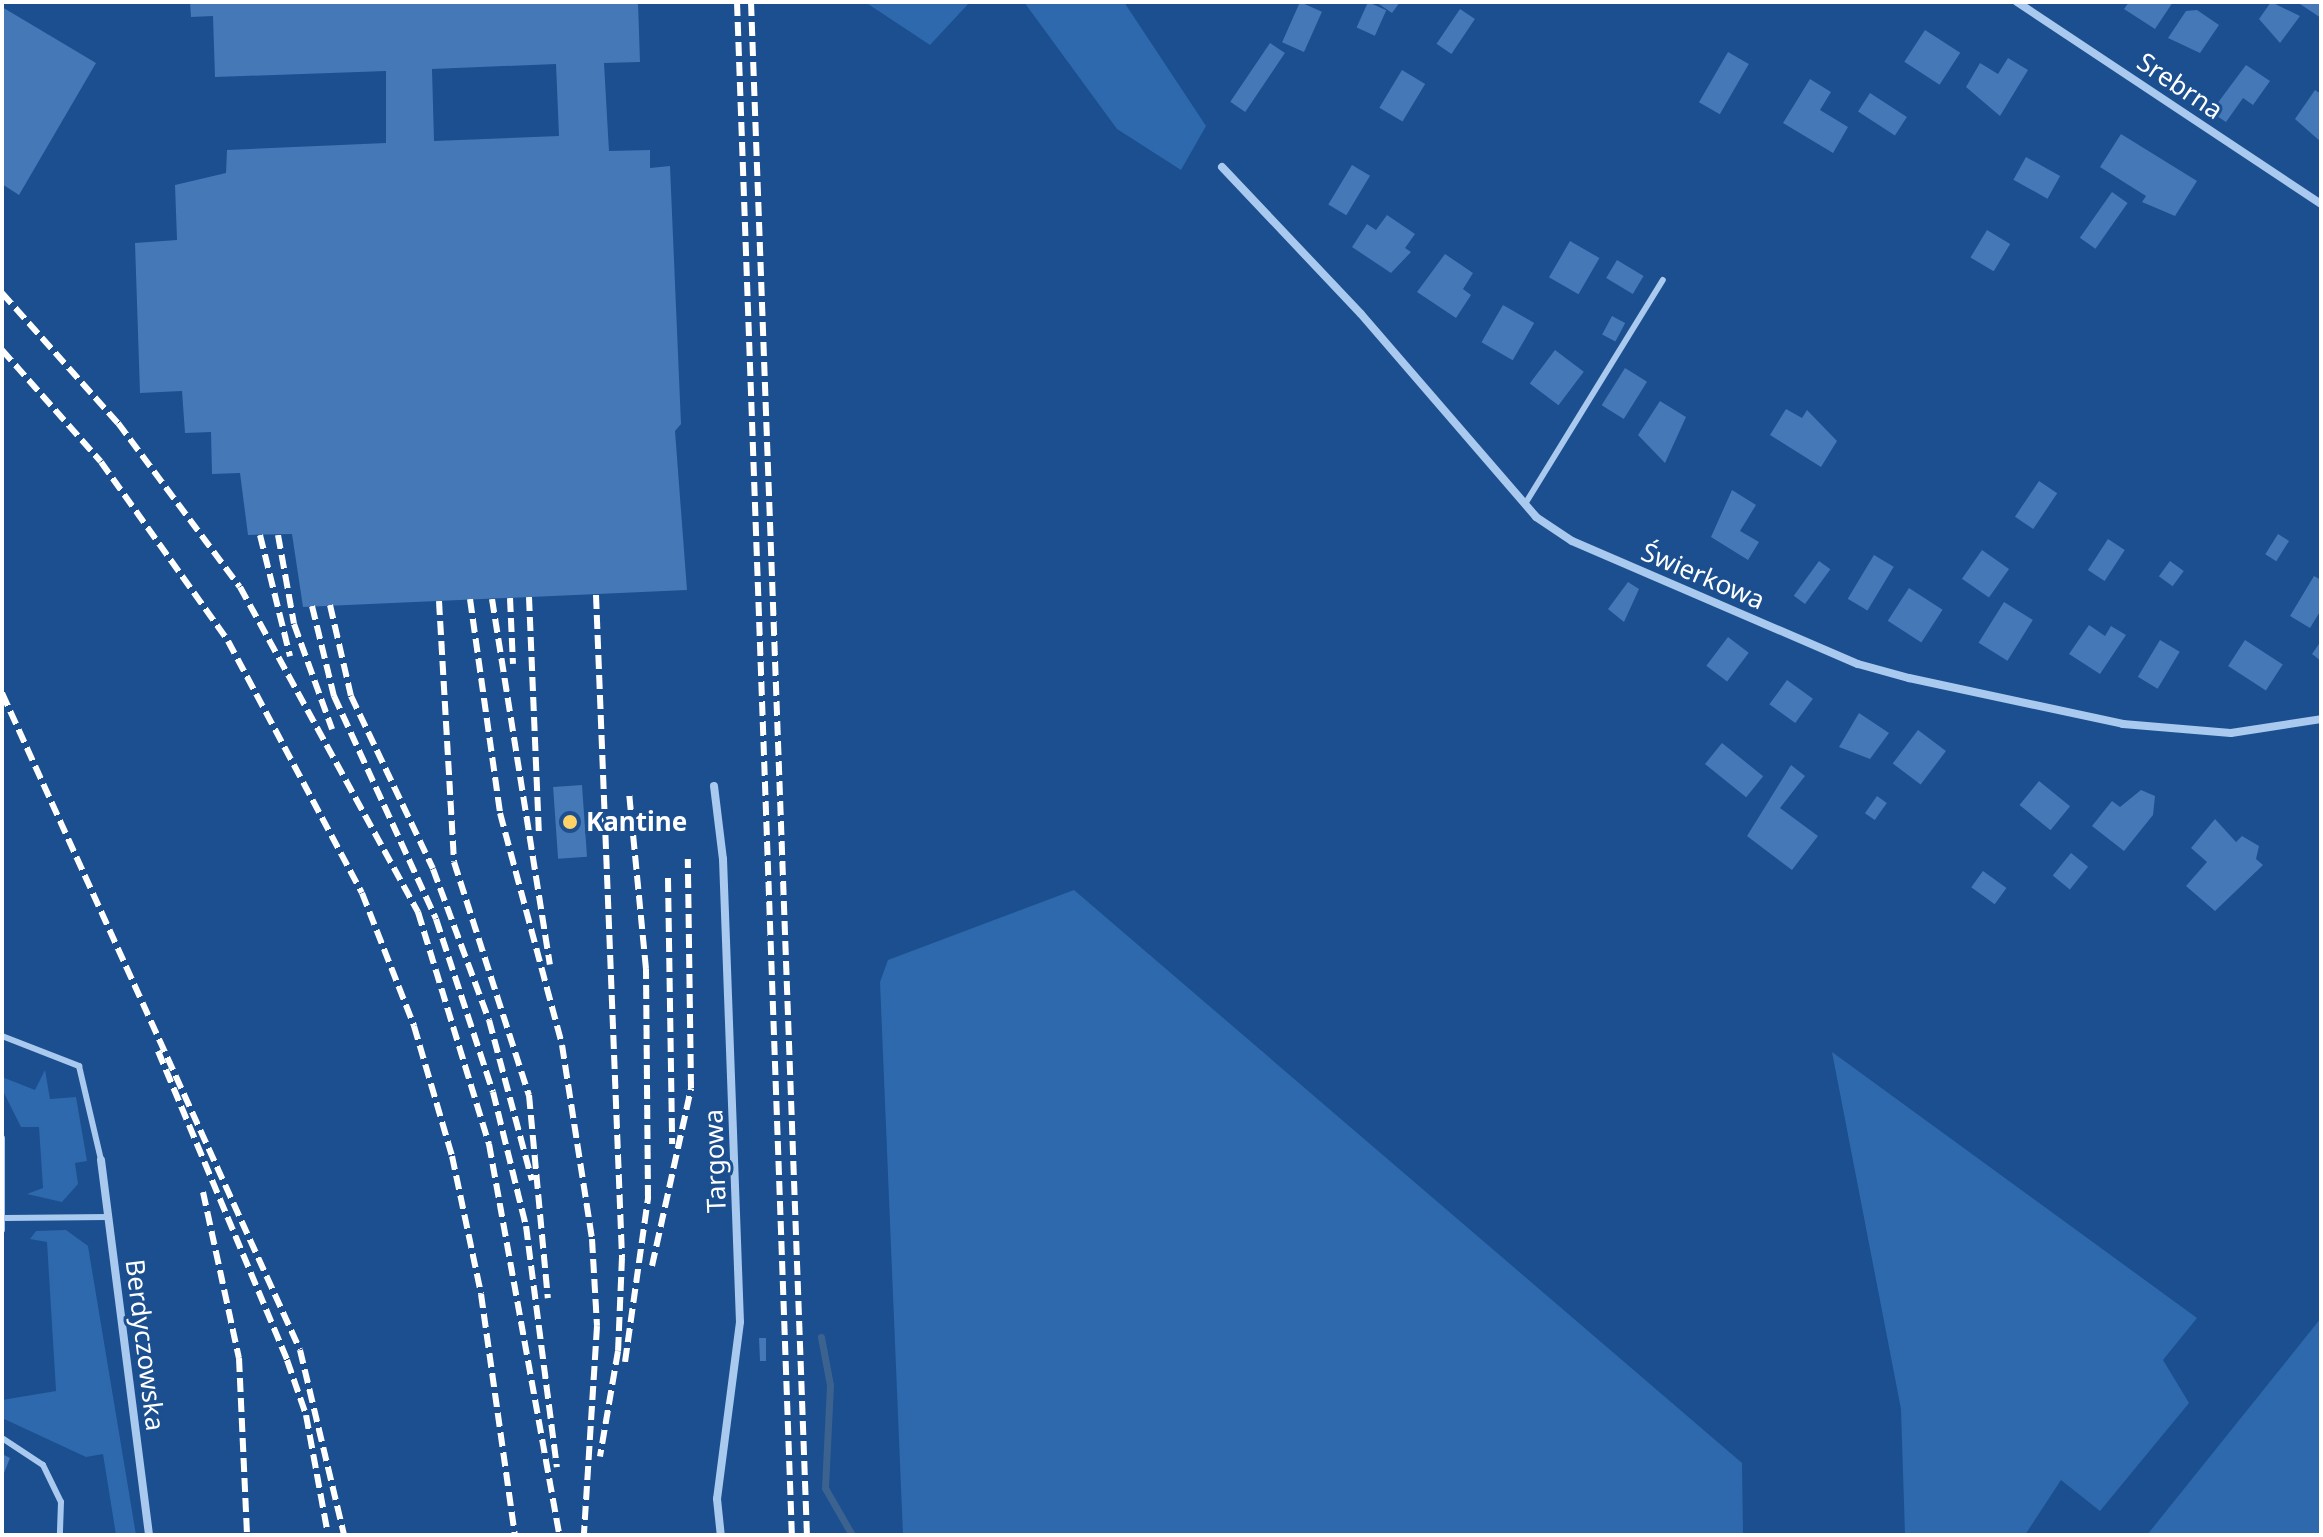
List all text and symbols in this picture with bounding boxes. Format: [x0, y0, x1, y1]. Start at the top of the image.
street label: Srebrna [2131, 46, 2229, 126]
street label: Świerkowa [1637, 536, 1769, 616]
place label: Kantine [586, 806, 687, 838]
marker: Kantine [561, 813, 579, 831]
street label: Targowa [698, 1109, 732, 1213]
street label: Berdyczowska [119, 1258, 171, 1432]

